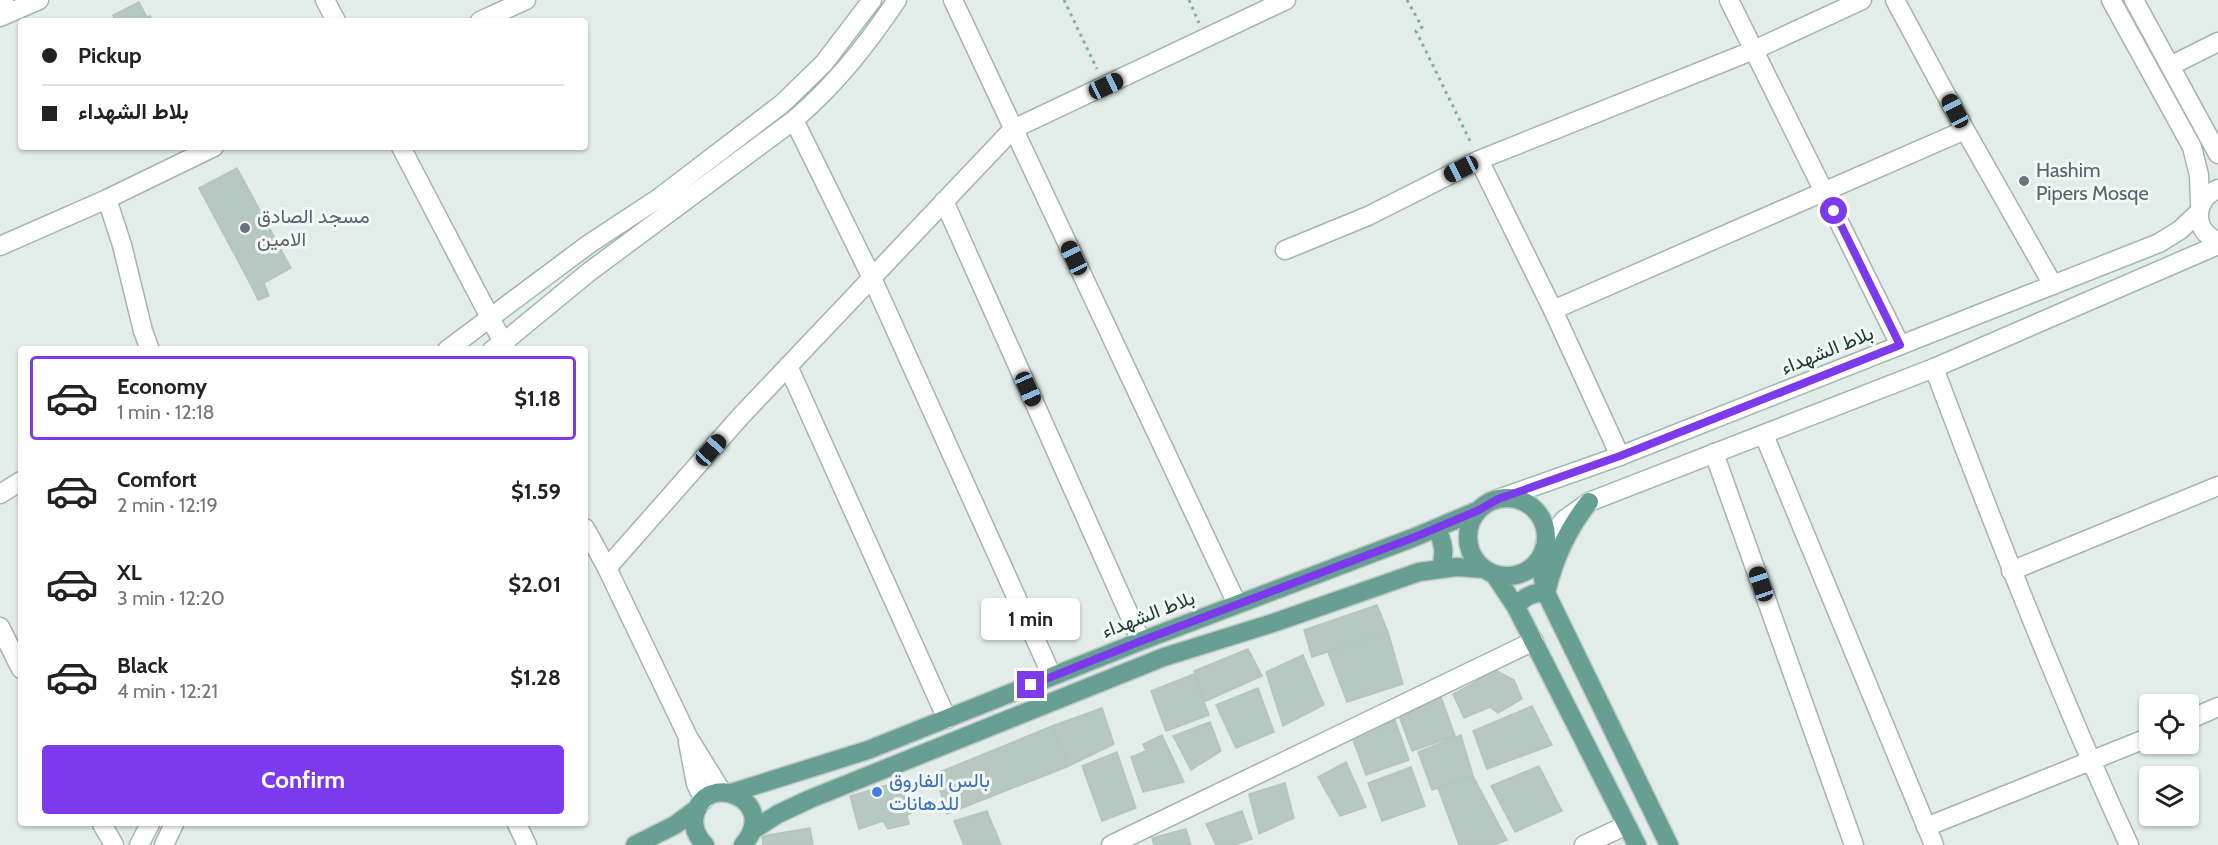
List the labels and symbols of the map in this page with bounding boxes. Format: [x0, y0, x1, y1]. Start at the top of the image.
car [1086, 70, 1126, 102]
car [1939, 91, 1971, 131]
car [1441, 153, 1481, 185]
place label: Hashim Pipers Mosqe [2036, 158, 2149, 205]
marker: Hashim Pipers Mosqe [2017, 174, 2031, 188]
route start [1820, 197, 1847, 224]
place label: مسجد الصادق الامين [257, 204, 370, 251]
marker: مسجد الصادق الامين [238, 221, 252, 235]
car [1058, 238, 1090, 278]
street label: بلاط الشهداء [1777, 321, 1877, 380]
car [1012, 369, 1044, 409]
car [692, 431, 730, 469]
car [1747, 564, 1775, 604]
street label: بلاط الشهداء [1098, 585, 1198, 644]
callout: 1 min [982, 598, 1080, 640]
route end [1017, 671, 1044, 698]
place label: بالس الفاروق للدهانات [889, 768, 990, 815]
marker: بالس الفاروق للدهانات [870, 785, 884, 799]

